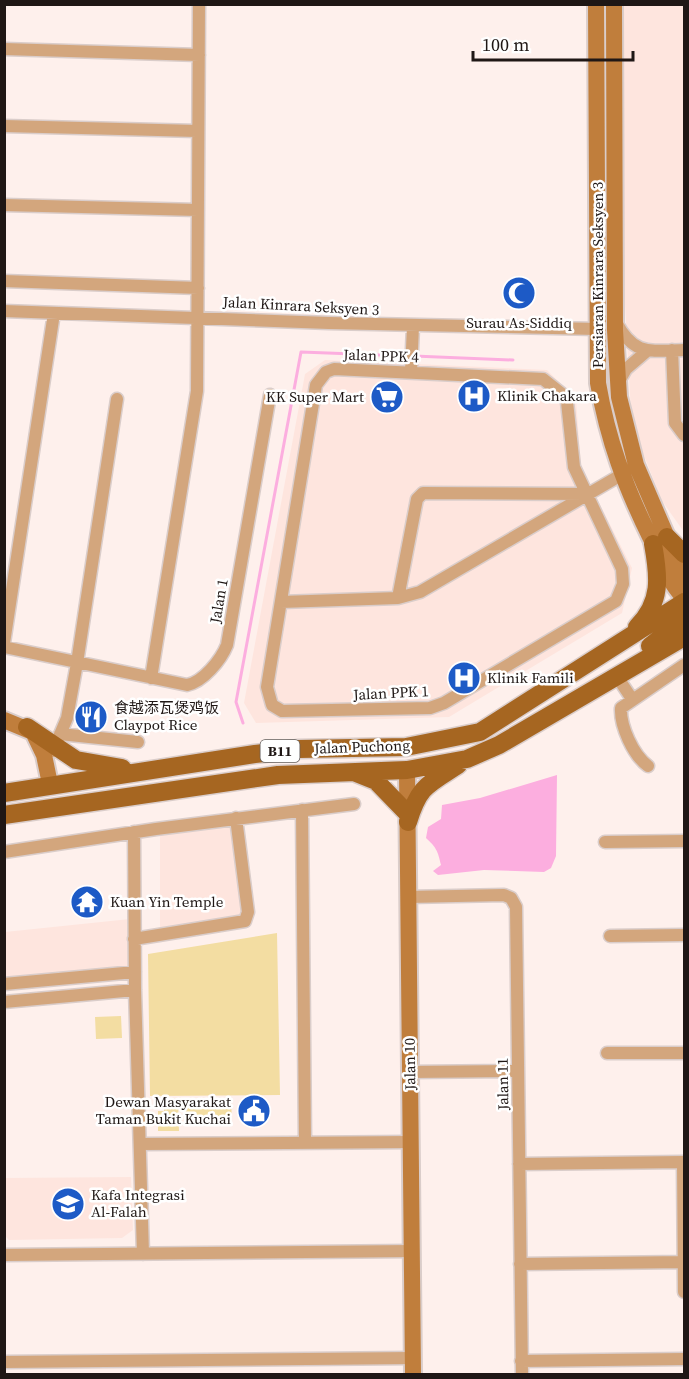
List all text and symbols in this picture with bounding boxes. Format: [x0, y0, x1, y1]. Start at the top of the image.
scale bar [473, 24, 634, 62]
text: 100 m [482, 32, 529, 57]
street label: Persiaran Kinrara Seksyen 3 [587, 182, 608, 368]
mosque icon: Surau As-Siddiq [501, 275, 537, 311]
street label: Jalan Kinrara Seksyen 3 [221, 291, 380, 320]
place label: Surau As-Siddiq [466, 312, 572, 333]
street label: Jalan PPK 4 [342, 344, 420, 367]
hospital icon: Klinik Chakara [456, 378, 492, 414]
supermarket icon: KK Super Mart [369, 379, 405, 415]
place label: Klinik Chakara [497, 385, 597, 406]
place label: KK Super Mart [266, 386, 364, 407]
street label: Jalan 1 [204, 577, 233, 626]
hospital icon: Klinik Famili [446, 660, 482, 696]
place label: Klinik Famili [487, 667, 574, 688]
street label: Jalan PPK 1 [352, 680, 429, 705]
place label: 食越添瓦煲鸡饭 Claypot Rice [114, 697, 219, 735]
restaurant icon: 食越添瓦煲鸡饭 Claypot Rice [73, 699, 109, 735]
street label: Jalan Puchong [313, 734, 411, 759]
road number: B11 [260, 740, 300, 762]
temple icon: Kuan Yin Temple [69, 884, 105, 920]
place label: Kuan Yin Temple [110, 891, 224, 912]
street label: Jalan 10 [399, 1038, 420, 1091]
street label: Jalan 11 [492, 1058, 513, 1111]
place label: Dewan Masyarakat Taman Bukit Kuchai [96, 1091, 231, 1129]
public building icon: Dewan Masyarakat Taman Bukit Kuchai [236, 1093, 272, 1129]
place label: Kafa Integrasi Al-Falah [91, 1184, 185, 1222]
school or university icon: Kafa Integrasi Al-Falah [50, 1186, 86, 1222]

